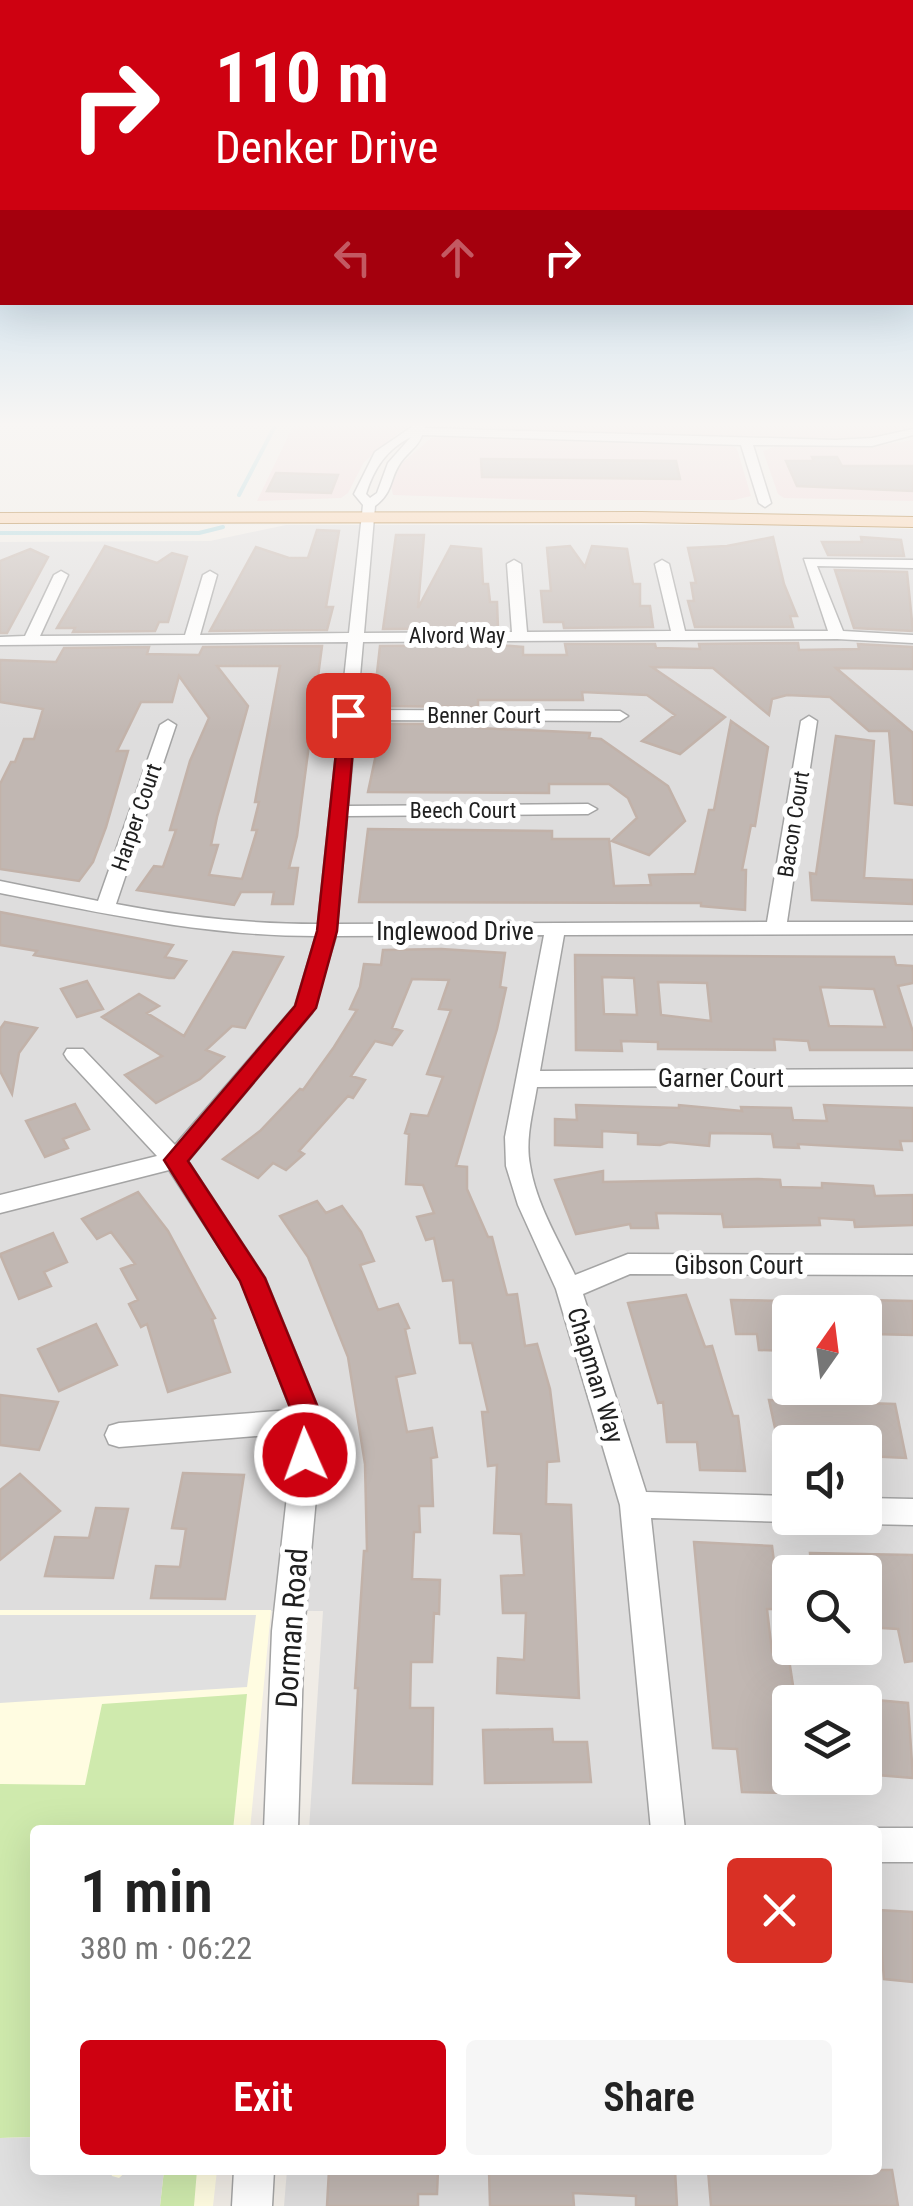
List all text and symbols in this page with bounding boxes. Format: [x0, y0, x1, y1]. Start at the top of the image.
text: 110 m [215, 37, 389, 119]
icon: right [50, 40, 180, 170]
text: Denker Drive [215, 121, 438, 174]
icon: left [325, 230, 380, 285]
icon: ahead [430, 230, 485, 285]
icon: right [535, 230, 590, 285]
street label: Alvord Way [409, 623, 505, 648]
pin [306, 673, 391, 758]
icon: arrive [321, 688, 376, 743]
street label: Benner Court [427, 703, 541, 728]
street label: Harper Court [106, 760, 166, 874]
street label: Bacon Court [773, 769, 814, 879]
street label: Beech Court [410, 798, 516, 823]
street label: Inglewood Drive [376, 917, 534, 946]
street label: Garner Court [658, 1064, 784, 1093]
street label: Gibson Court [674, 1251, 804, 1280]
north arrow [772, 1295, 882, 1405]
map controls [772, 1295, 882, 1795]
street label: Chapman Way [561, 1304, 630, 1446]
position arrow [253, 1403, 357, 1507]
button: sound [772, 1425, 882, 1535]
street label: Dorman Road [268, 1547, 315, 1709]
button: search [772, 1555, 882, 1665]
button: layers [772, 1685, 882, 1795]
text: 1 min [80, 1856, 213, 1927]
button: close [727, 1858, 832, 1963]
text: 380 m · 06:22 [80, 1929, 252, 1967]
button: Exit [80, 2040, 446, 2155]
button: Share [466, 2040, 832, 2155]

